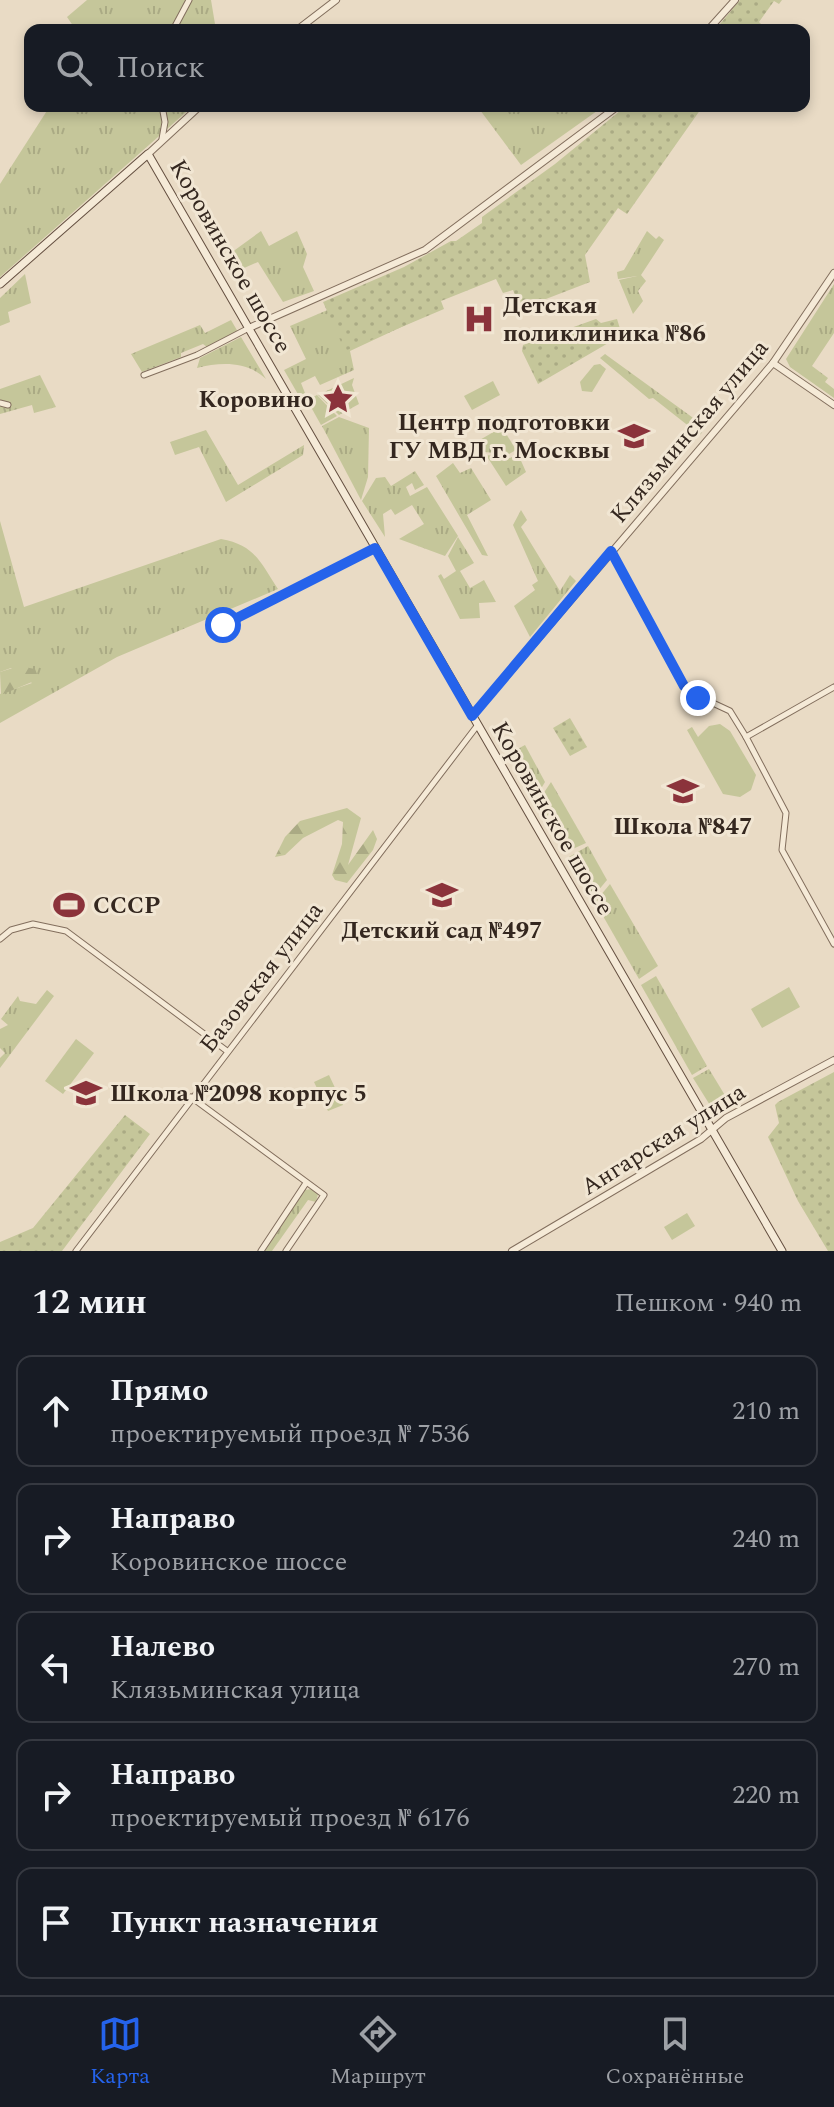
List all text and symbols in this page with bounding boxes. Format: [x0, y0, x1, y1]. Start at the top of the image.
search box [24, 24, 810, 112]
text: Поиск [116, 45, 205, 91]
icon: search [52, 46, 96, 90]
street label: Коровинское шоссе [160, 153, 300, 360]
place label: Детская поликлиника №86 [503, 288, 706, 352]
hospital icon: Детская поликлиника №86 [462, 302, 496, 336]
street label: Клязьминская улица [602, 331, 778, 532]
place label: Коровино [199, 382, 314, 418]
place icon: Коровино [321, 382, 355, 416]
place label: Центр подготовки ГУ МВД г. Москвы [389, 405, 610, 469]
school or university icon: Центр подготовки ГУ МВД г. Москвы [617, 419, 651, 453]
route start [205, 607, 241, 643]
route end [680, 680, 716, 716]
street label: Коровинское шоссе [482, 715, 622, 922]
school or university icon: Школа №847 [666, 774, 700, 808]
place label: Школа №847 [614, 809, 752, 845]
school or university icon: Детский сад №497 [425, 878, 459, 912]
sports icon: СССР [52, 888, 86, 922]
place label: СССР [93, 888, 160, 924]
street label: Базовская улица [191, 894, 333, 1061]
place label: Детский сад №497 [341, 913, 543, 949]
street label: Ангарская улица [574, 1075, 753, 1205]
school or university icon: Школа №2098 корпус 5 [69, 1076, 103, 1110]
place label: Школа №2098 корпус 5 [110, 1076, 367, 1112]
text: 12 мин [32, 1277, 147, 1329]
text: Пешком · 940 m [615, 1283, 802, 1323]
text: Прямо [110, 1368, 208, 1414]
icon: ahead [34, 1389, 78, 1433]
text: 210 m [732, 1391, 800, 1431]
text: проектируемый проезд № 7536 [110, 1414, 469, 1454]
text: Направо [110, 1496, 235, 1542]
icon: right [34, 1517, 78, 1561]
text: 240 m [732, 1519, 800, 1559]
text: Коровинское шоссе [110, 1542, 347, 1582]
text: Налево [110, 1624, 215, 1670]
icon: left [34, 1645, 78, 1689]
text: 270 m [732, 1647, 800, 1687]
text: Клязьминская улица [110, 1670, 360, 1710]
text: Направо [110, 1752, 235, 1798]
icon: right [34, 1773, 78, 1817]
text: 220 m [732, 1775, 800, 1815]
text: проектируемый проезд № 6176 [110, 1798, 469, 1838]
text: Пункт назначения [110, 1900, 378, 1946]
icon: arrive [34, 1901, 78, 1945]
tab: Карта [90, 2012, 150, 2093]
tab: Маршрут [330, 2012, 426, 2093]
tab: Сохранённые [606, 2012, 744, 2093]

